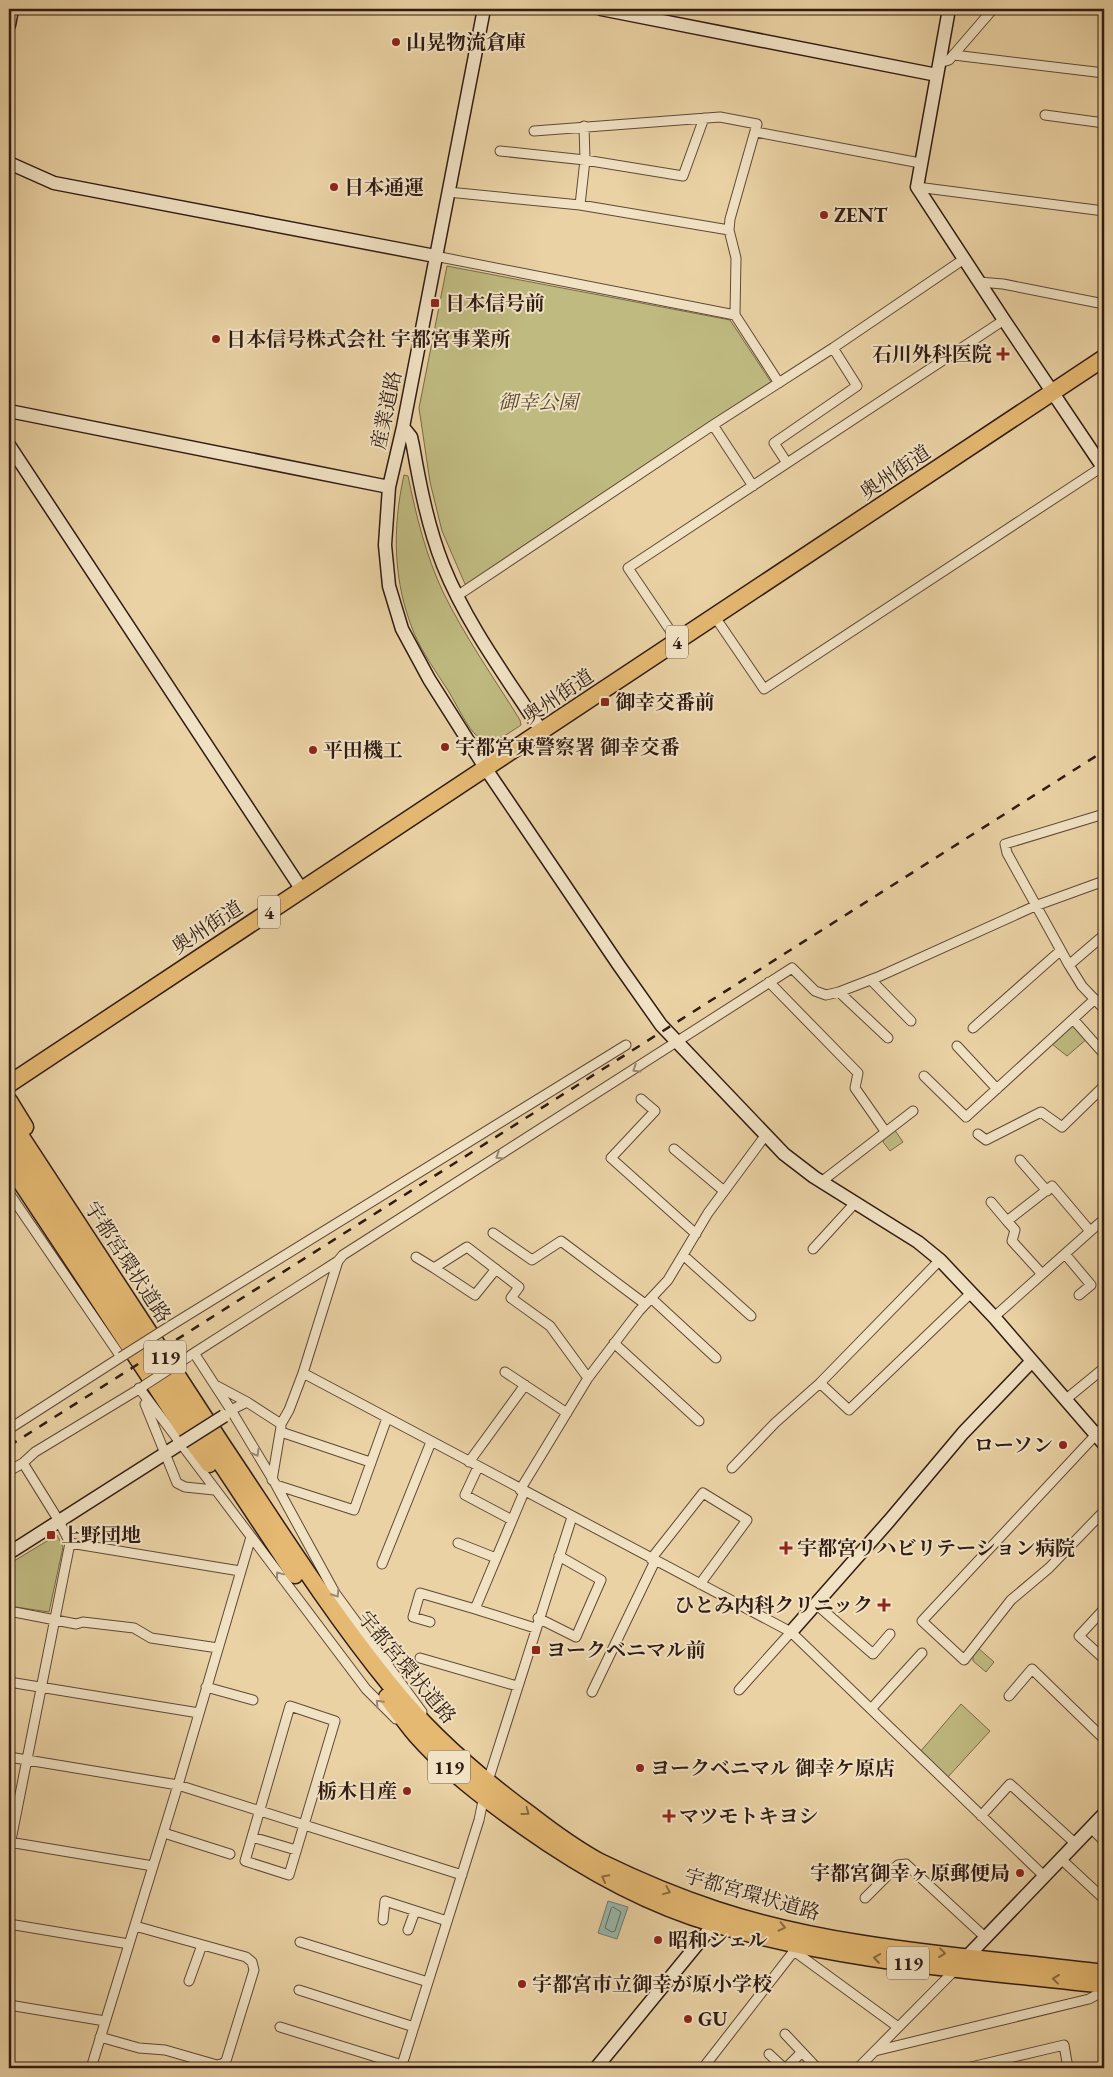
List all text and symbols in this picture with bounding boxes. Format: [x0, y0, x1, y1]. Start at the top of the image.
place label: 山晃物流倉庫 [406, 29, 526, 55]
marker: 山晃物流倉庫 [390, 36, 402, 48]
place label: 日本通運 [344, 174, 424, 200]
marker: 日本通運 [328, 181, 340, 193]
place label: ZENT [834, 202, 888, 228]
marker: ZENT [818, 209, 830, 221]
place label: 日本信号前 [445, 290, 545, 316]
marker: 日本信号前 [429, 297, 441, 309]
place label: 日本信号株式会社 宇都宮事業所 [226, 326, 511, 352]
marker: 日本信号株式会社 宇都宮事業所 [210, 333, 222, 345]
place label: 石川外科医院 [872, 341, 992, 367]
marker: 石川外科医院 [996, 347, 1010, 361]
street label: 産業道路 [365, 368, 407, 452]
park label: 御幸公園 [498, 389, 581, 415]
street label: 奥州街道 [855, 439, 935, 505]
road number: 4 [666, 626, 688, 659]
street label: 奥州街道 [518, 663, 598, 729]
place label: 御幸交番前 [615, 689, 715, 715]
marker: 御幸交番前 [599, 696, 611, 708]
place label: 宇都宮東警察署 御幸交番 [455, 734, 680, 760]
place label: 平田機工 [323, 737, 403, 763]
marker: 宇都宮東警察署 御幸交番 [439, 741, 451, 753]
marker: 平田機工 [307, 744, 319, 756]
street label: 奥州街道 [166, 894, 248, 960]
road number: 4 [258, 896, 280, 929]
one-way arrow [632, 1062, 641, 1072]
one-way arrow [495, 1150, 504, 1159]
street label: 宇都宮環状道路 [79, 1196, 177, 1328]
road number: 119 [144, 1340, 186, 1374]
place label: ローソン [974, 1432, 1053, 1458]
marker: ローソン [1057, 1439, 1069, 1451]
one-way arrow [250, 1447, 260, 1456]
place label: 上野団地 [61, 1522, 141, 1548]
marker: 上野団地 [45, 1529, 57, 1541]
place label: 宇都宮リハビリテーション病院 [797, 1535, 1075, 1561]
marker: 宇都宮リハビリテーション病院 [779, 1541, 793, 1555]
one-way arrow [277, 1572, 285, 1581]
one-way arrow [330, 1588, 340, 1597]
place label: ひとみ内科クリニック [674, 1592, 873, 1618]
marker: ひとみ内科クリニック [877, 1598, 891, 1612]
street label: 宇都宮環状道路 [352, 1605, 462, 1729]
place label: ヨークベニマル前 [546, 1637, 706, 1663]
marker: ヨークベニマル前 [530, 1644, 542, 1656]
one-way arrow [376, 1700, 385, 1709]
road number: 119 [428, 1750, 470, 1784]
place label: ヨークベニマル 御幸ケ原店 [650, 1755, 895, 1781]
marker: ヨークベニマル 御幸ケ原店 [634, 1762, 646, 1774]
place label: 栃木日産 [317, 1778, 397, 1804]
marker: 栃木日産 [401, 1785, 413, 1797]
place label: マツモトキヨシ [679, 1803, 818, 1829]
one-way arrow [520, 1806, 530, 1815]
marker: マツモトキヨシ [663, 1810, 675, 1822]
place label: 宇都宮御幸ヶ原郵便局 [810, 1860, 1010, 1886]
street label: 宇都宮環状道路 [681, 1862, 823, 1926]
marker: 宇都宮御幸ヶ原郵便局 [1014, 1867, 1026, 1879]
one-way arrow [601, 1874, 610, 1884]
one-way arrow [662, 1885, 671, 1895]
one-way arrow [777, 1921, 786, 1932]
place label: 昭和シェル [668, 1927, 768, 1953]
marker: 昭和シェル [652, 1934, 664, 1946]
road number: 119 [887, 1946, 929, 1980]
one-way arrow [938, 1947, 946, 1958]
one-way arrow [873, 1954, 881, 1964]
place label: 宇都宮市立御幸が原小学校 [532, 1971, 772, 1997]
one-way arrow [1052, 1974, 1060, 1985]
marker: 宇都宮市立御幸が原小学校 [516, 1978, 528, 1990]
place label: GU [698, 2006, 727, 2032]
marker: GU [682, 2013, 694, 2025]

